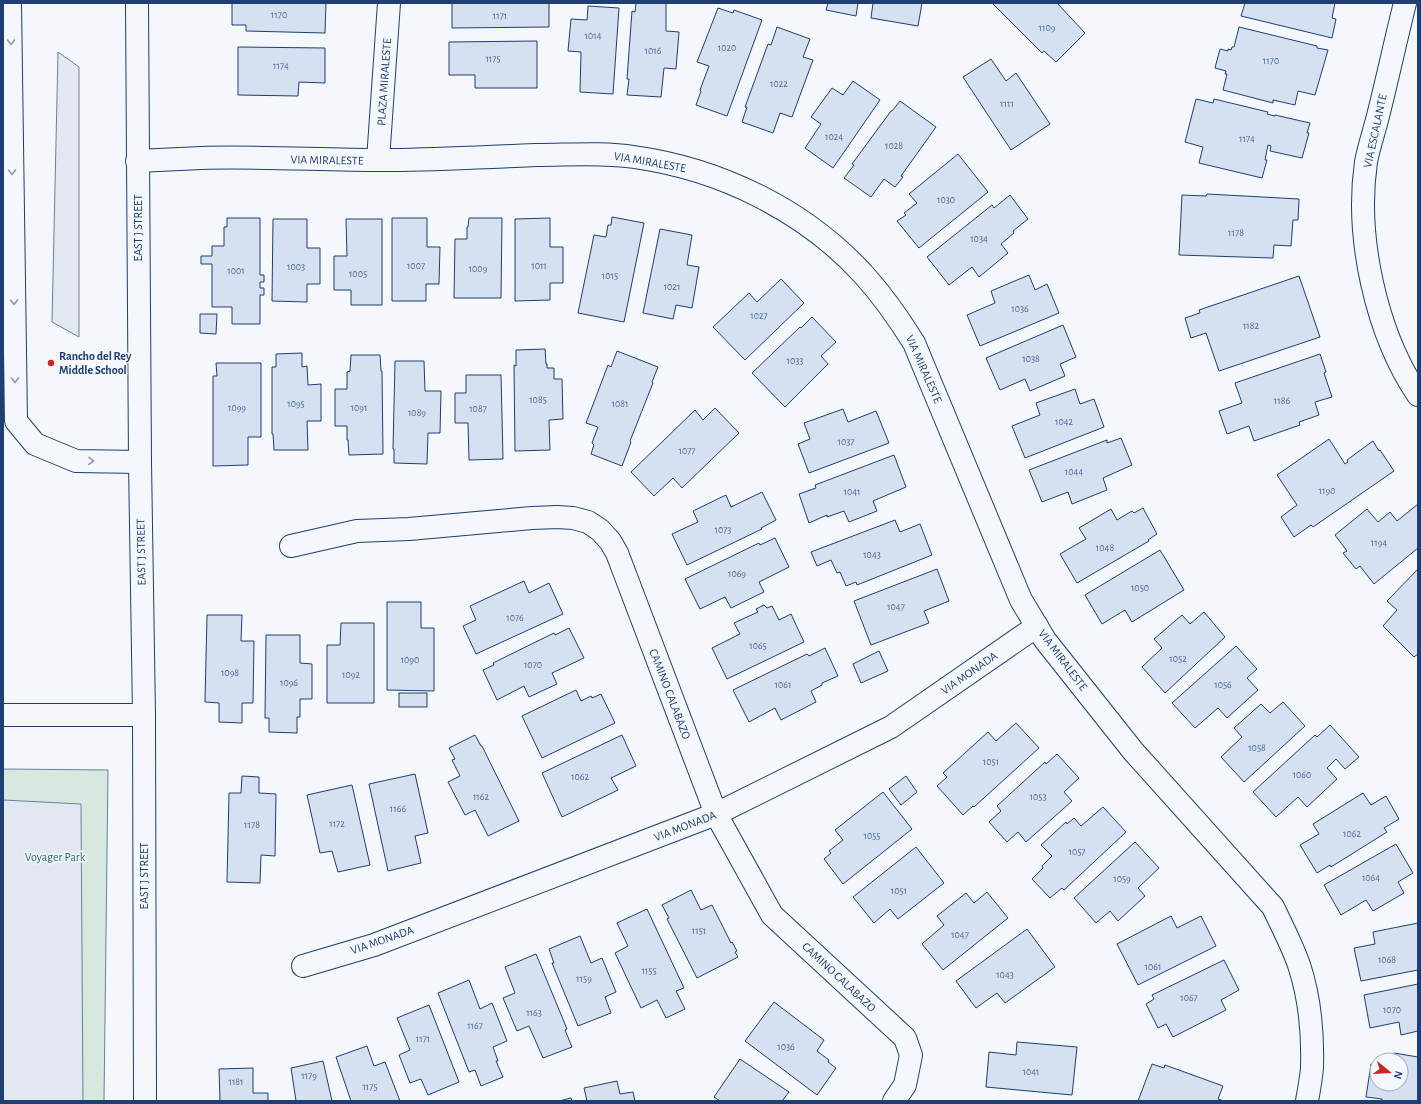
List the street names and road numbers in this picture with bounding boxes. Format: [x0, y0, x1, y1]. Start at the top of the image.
street label: PLAZA MIRALESTE [375, 38, 393, 126]
street label: VIA ESCALANTE [1361, 93, 1389, 169]
street label: VIA MIRALESTE [613, 150, 687, 174]
street label: VIA MIRALESTE [290, 153, 364, 167]
street label: EAST J STREET [132, 194, 144, 262]
street label: VIA MIRALESTE [904, 333, 944, 405]
street label: EAST J STREET [134, 518, 148, 586]
street label: VIA MIRALESTE [1036, 627, 1090, 693]
street label: CAMINO CALABAZO [647, 647, 693, 741]
street label: VIA MONADA [939, 649, 999, 697]
street label: VIA MONADA [652, 809, 718, 843]
street label: EAST J STREET [138, 842, 150, 910]
street label: VIA MONADA [349, 924, 415, 956]
street label: CAMINO CALABAZO [800, 940, 878, 1014]

